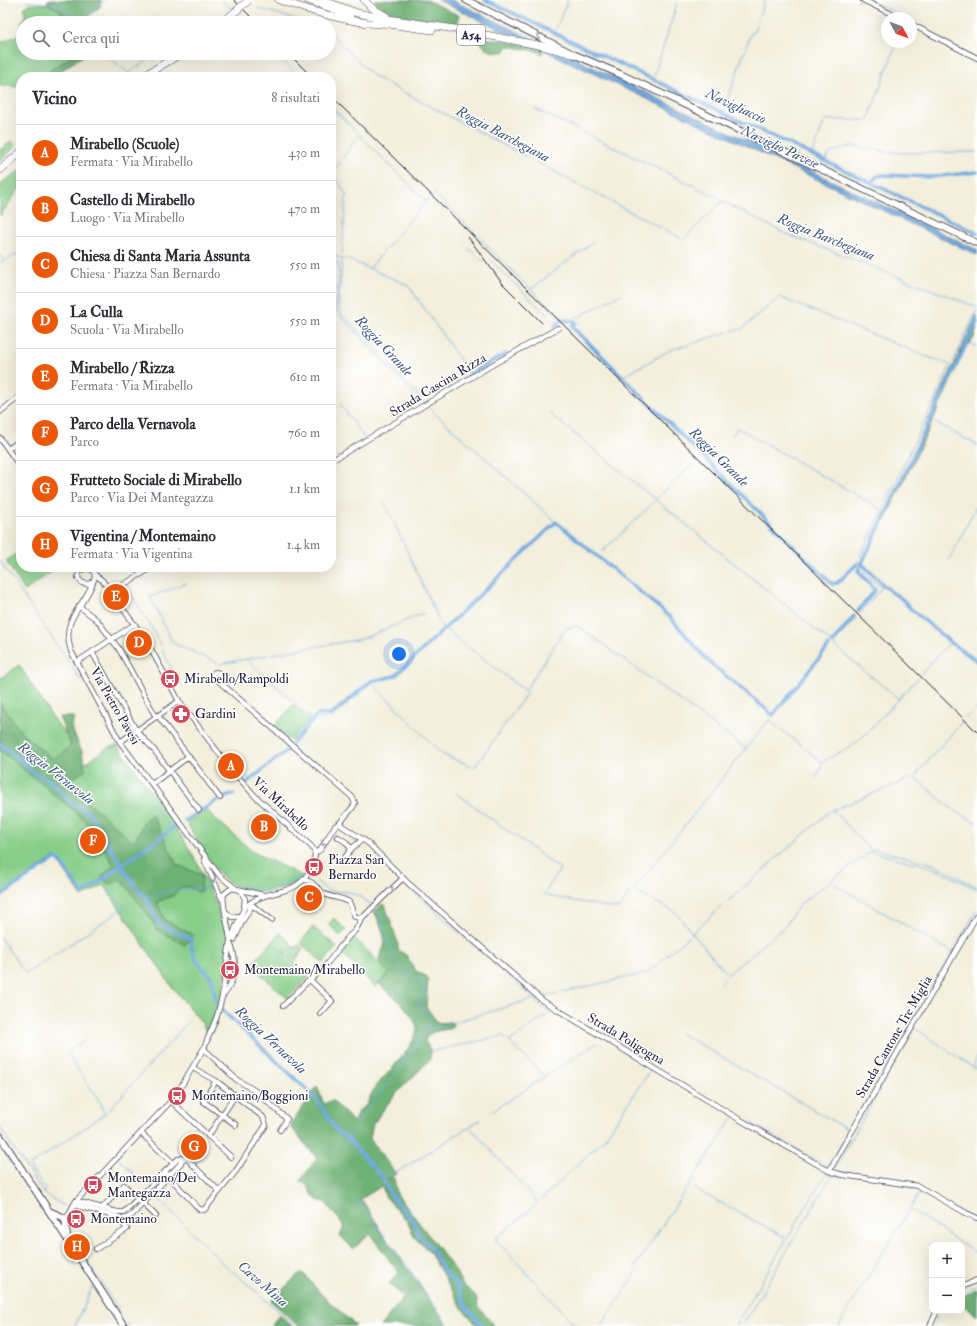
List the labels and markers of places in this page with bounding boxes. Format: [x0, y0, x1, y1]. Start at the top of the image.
pin: E [103, 582, 129, 612]
pin: D [126, 628, 152, 658]
bus stop icon: Mirabello/Rampoldi [159, 668, 181, 690]
place label: Mirabello/Rampoldi [184, 671, 289, 688]
pharmacy icon: Gardini [170, 703, 192, 725]
place label: Gardini [195, 706, 237, 722]
pin: A [218, 751, 244, 781]
pin: B [251, 812, 277, 842]
pin: F [80, 826, 106, 856]
place label: Piazza San Bernardo [328, 852, 385, 883]
bus stop icon: Piazza San Bernardo [303, 856, 325, 878]
pin: C [296, 883, 322, 913]
bus stop icon: Montemaino/Mirabello [219, 959, 241, 981]
place label: Montemaino/Mirabello [244, 962, 365, 978]
bus stop icon: Montemaino/Boggioni [166, 1085, 188, 1107]
place label: Montemaino/Boggioni [191, 1088, 309, 1104]
pin: G [181, 1132, 207, 1162]
place label: Montemaino/Dei Mantegazza [107, 1170, 197, 1201]
bus stop icon: Montemaino/Dei Mantegazza [82, 1174, 104, 1196]
bus stop icon: Montemaino [65, 1208, 87, 1230]
place label: Montemaino [90, 1211, 157, 1227]
pin: H [64, 1232, 90, 1262]

